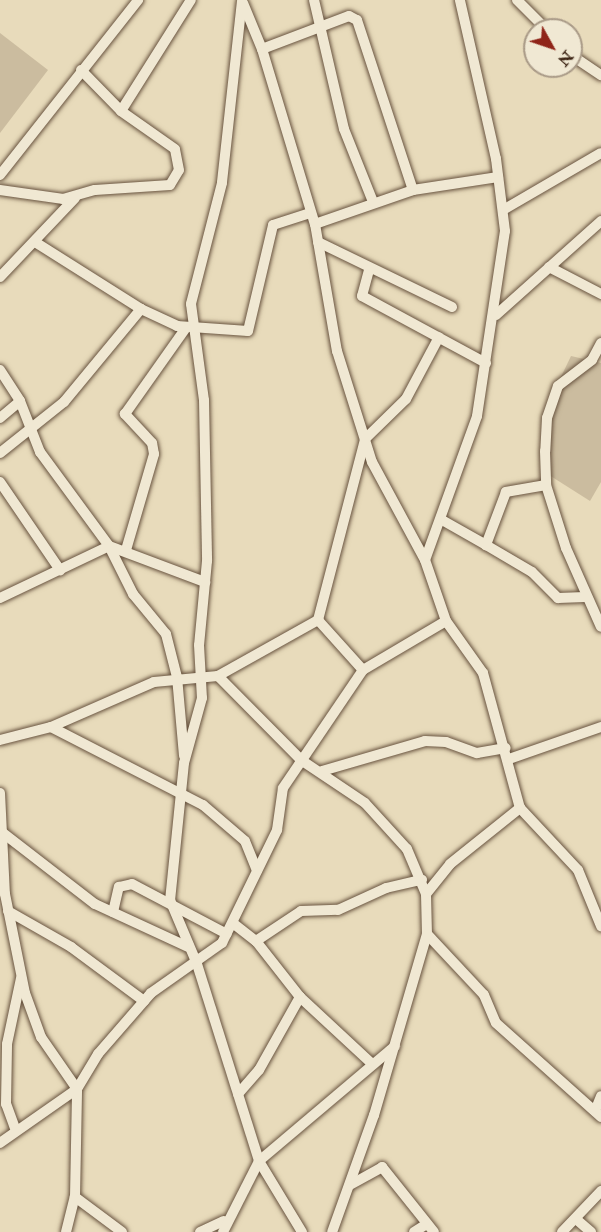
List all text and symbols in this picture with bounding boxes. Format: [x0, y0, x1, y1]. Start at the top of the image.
north arrow [523, 18, 583, 78]
text: N [553, 46, 578, 70]

